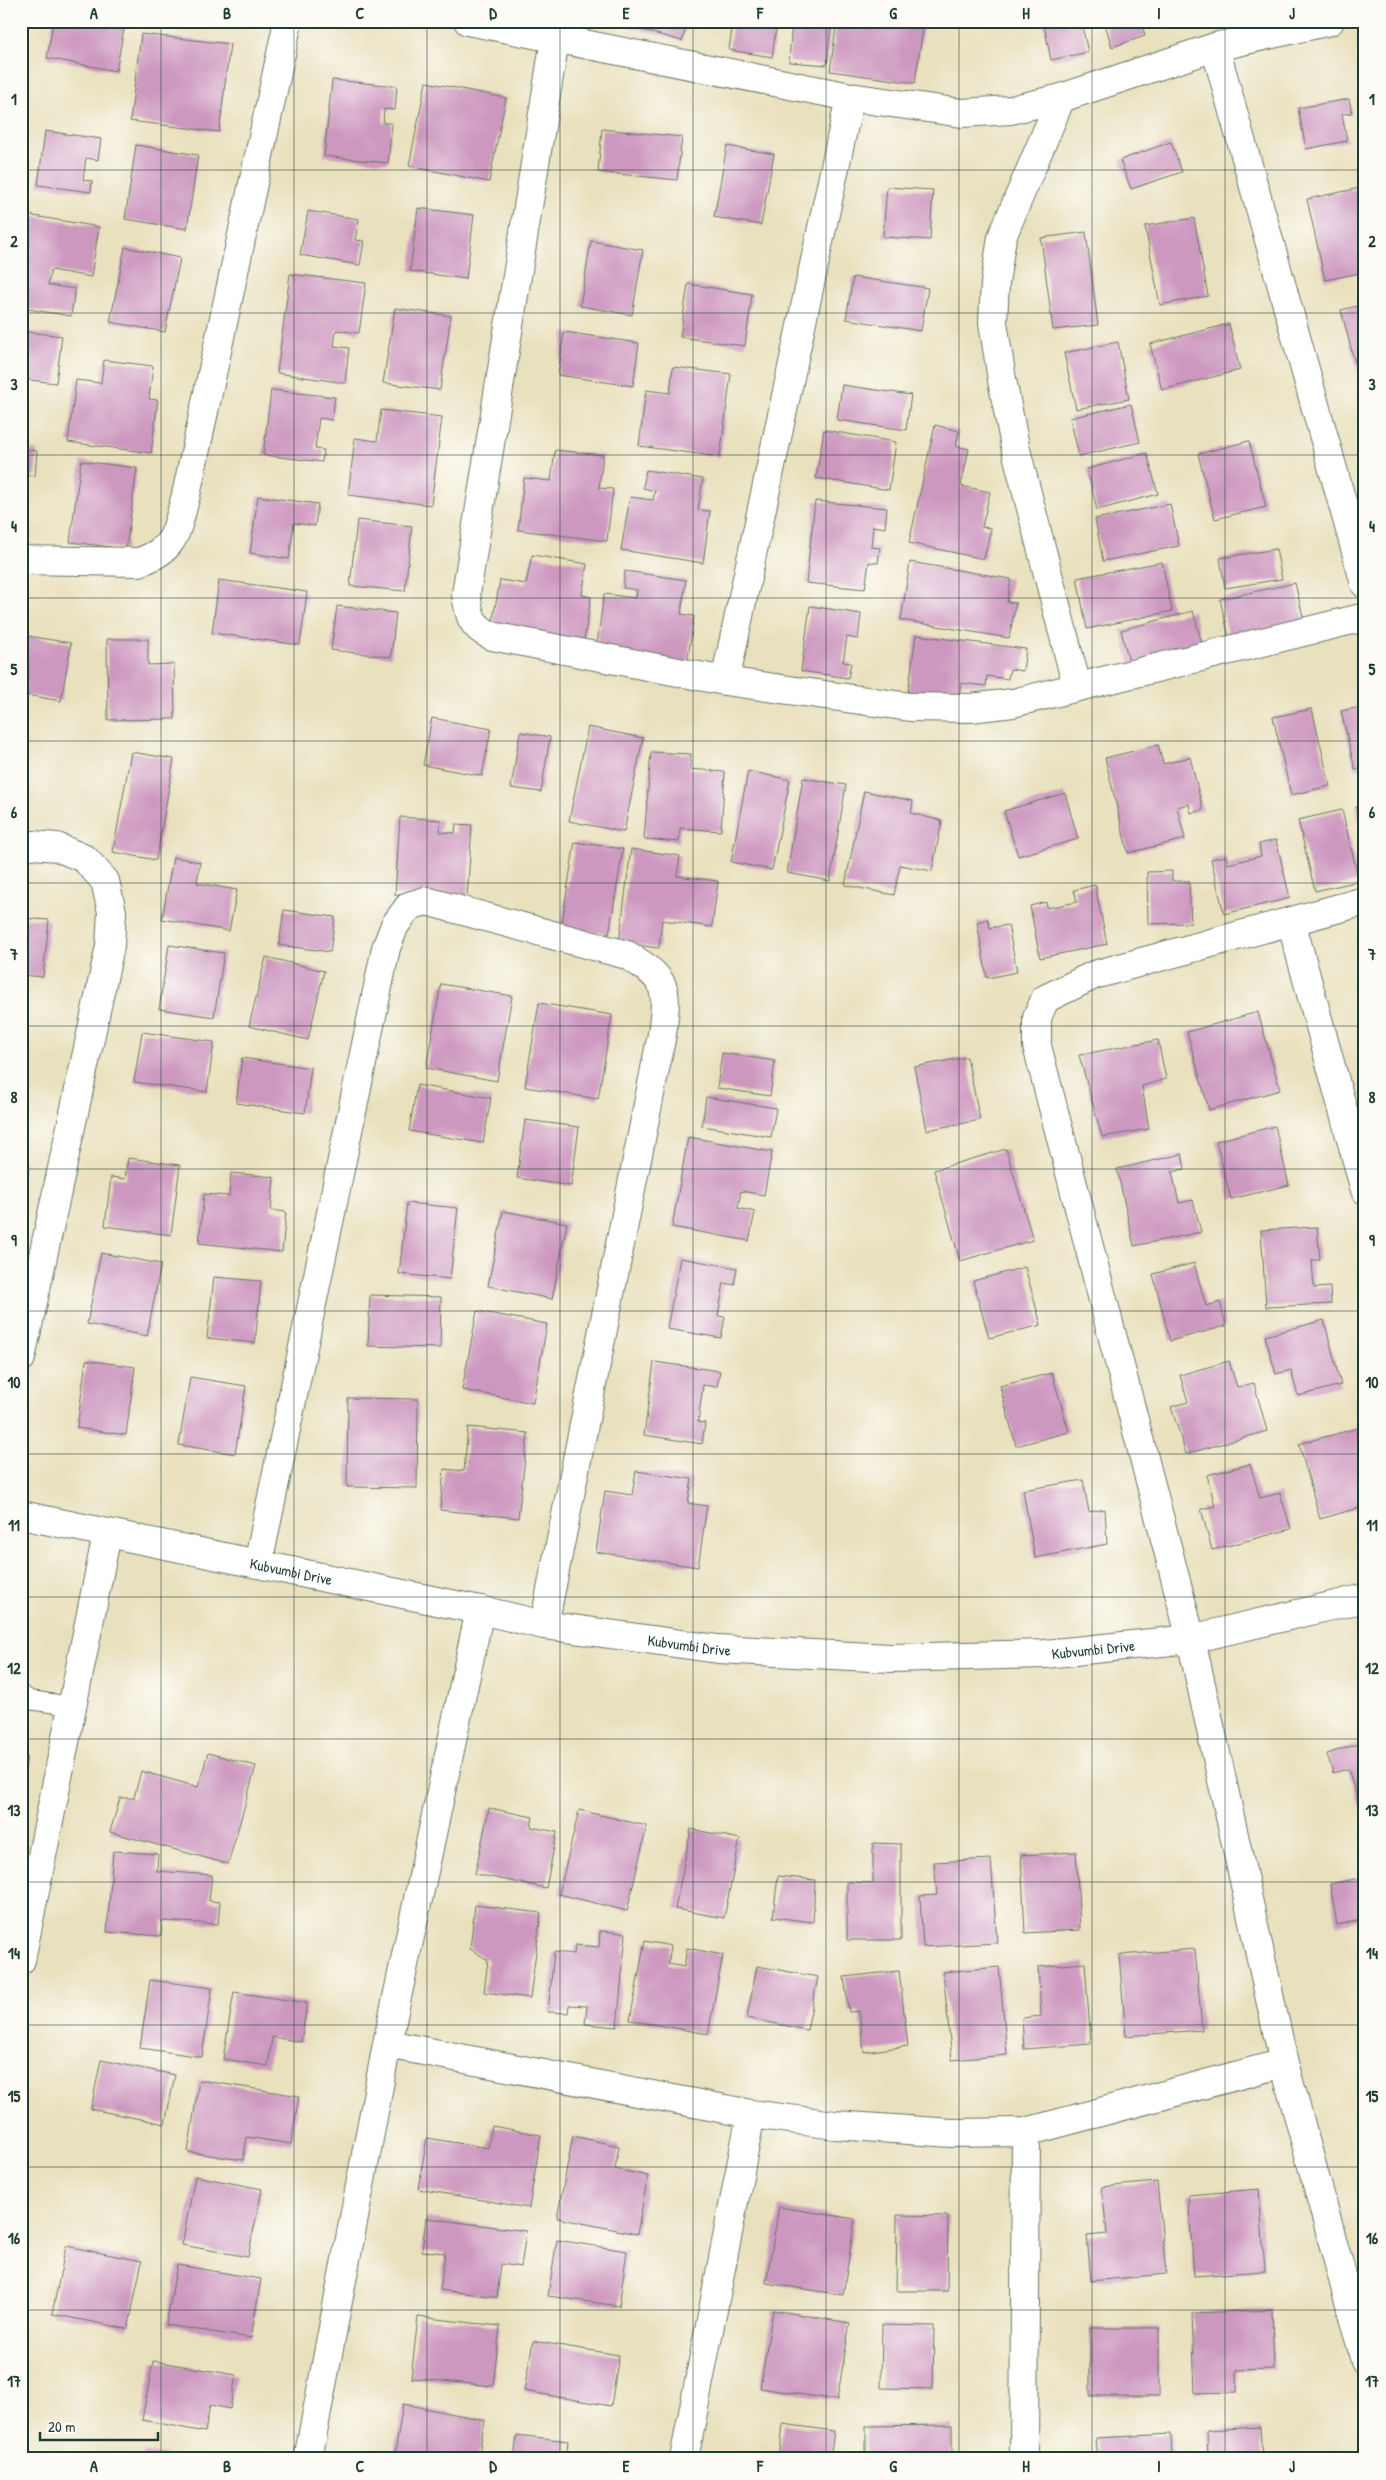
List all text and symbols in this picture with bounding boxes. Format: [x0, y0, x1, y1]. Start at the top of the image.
text: A [90, 2, 98, 24]
text: B [223, 2, 231, 24]
text: C [356, 2, 365, 24]
text: D [489, 2, 497, 24]
text: E [622, 2, 630, 24]
text: F [756, 2, 764, 24]
text: G [889, 2, 897, 24]
text: H [1022, 2, 1030, 24]
text: I [1157, 2, 1161, 24]
text: J [1289, 2, 1295, 24]
text: 1 [11, 88, 17, 110]
text: 1 [1369, 88, 1375, 110]
text: 2 [10, 230, 18, 252]
text: 2 [1368, 230, 1376, 252]
text: 3 [10, 373, 18, 395]
text: 3 [1368, 373, 1376, 395]
text: 4 [11, 515, 17, 537]
text: 4 [1369, 515, 1375, 537]
text: 5 [11, 658, 18, 680]
text: 5 [1369, 658, 1376, 680]
text: 6 [11, 801, 18, 823]
text: 6 [1369, 801, 1376, 823]
text: 7 [9, 943, 18, 965]
text: 7 [1367, 943, 1376, 965]
text: 8 [11, 1086, 18, 1108]
text: 8 [1369, 1086, 1376, 1108]
text: 9 [11, 1229, 17, 1251]
text: 9 [1369, 1229, 1375, 1251]
text: 10 [8, 1371, 20, 1393]
text: 10 [1366, 1371, 1378, 1393]
text: 11 [8, 1514, 20, 1536]
text: 11 [1366, 1514, 1378, 1536]
street label: Kubvumbi Drive [248, 1552, 334, 1590]
street label: Kubvumbi Drive [646, 1629, 731, 1660]
street label: Kubvumbi Drive [1051, 1634, 1136, 1664]
text: 12 [7, 1657, 21, 1679]
text: 12 [1365, 1657, 1379, 1679]
text: 13 [8, 1799, 20, 1821]
text: 13 [1366, 1799, 1378, 1821]
text: 14 [8, 1942, 20, 1964]
text: 14 [1366, 1942, 1378, 1964]
text: 15 [8, 2085, 21, 2107]
text: 15 [1366, 2085, 1379, 2107]
text: 16 [8, 2227, 21, 2249]
text: 16 [1366, 2227, 1379, 2249]
text: 17 [7, 2370, 21, 2392]
text: 17 [1365, 2370, 1379, 2392]
scale bar [40, 2410, 158, 2442]
text: 20 m [48, 2416, 75, 2437]
text: A [90, 2455, 98, 2477]
text: B [223, 2455, 231, 2477]
text: C [356, 2455, 365, 2477]
text: D [489, 2455, 497, 2477]
text: E [622, 2455, 630, 2477]
text: F [756, 2455, 764, 2477]
text: G [889, 2455, 897, 2477]
text: H [1022, 2455, 1030, 2477]
text: I [1157, 2455, 1161, 2477]
text: J [1289, 2455, 1295, 2477]

